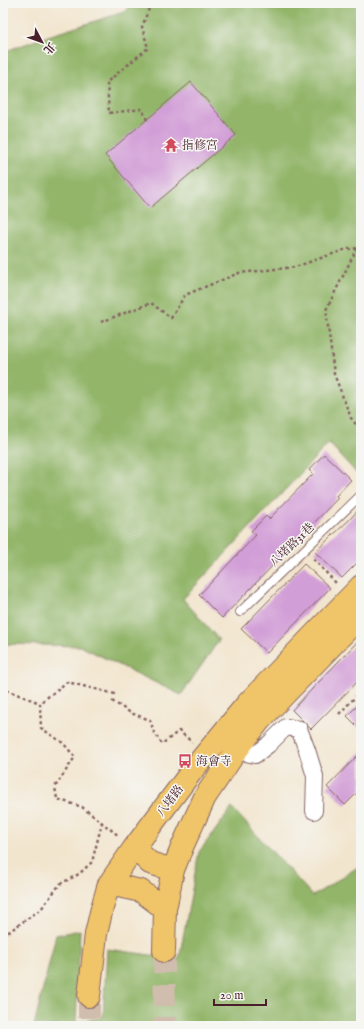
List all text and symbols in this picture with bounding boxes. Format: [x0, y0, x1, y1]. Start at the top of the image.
north arrow [22, 22, 62, 62]
text: 北 [40, 39, 58, 57]
temple icon: 指修宮 [163, 137, 179, 153]
place label: 指修宮 [182, 138, 218, 153]
street label: 八堵路31巷 [266, 520, 318, 570]
bus stop icon: 海會寺 [177, 753, 193, 769]
place label: 海會寺 [196, 754, 232, 769]
street label: 八堵路 [153, 782, 187, 820]
scale bar [214, 981, 266, 1007]
text: 20 m [220, 988, 243, 1003]

